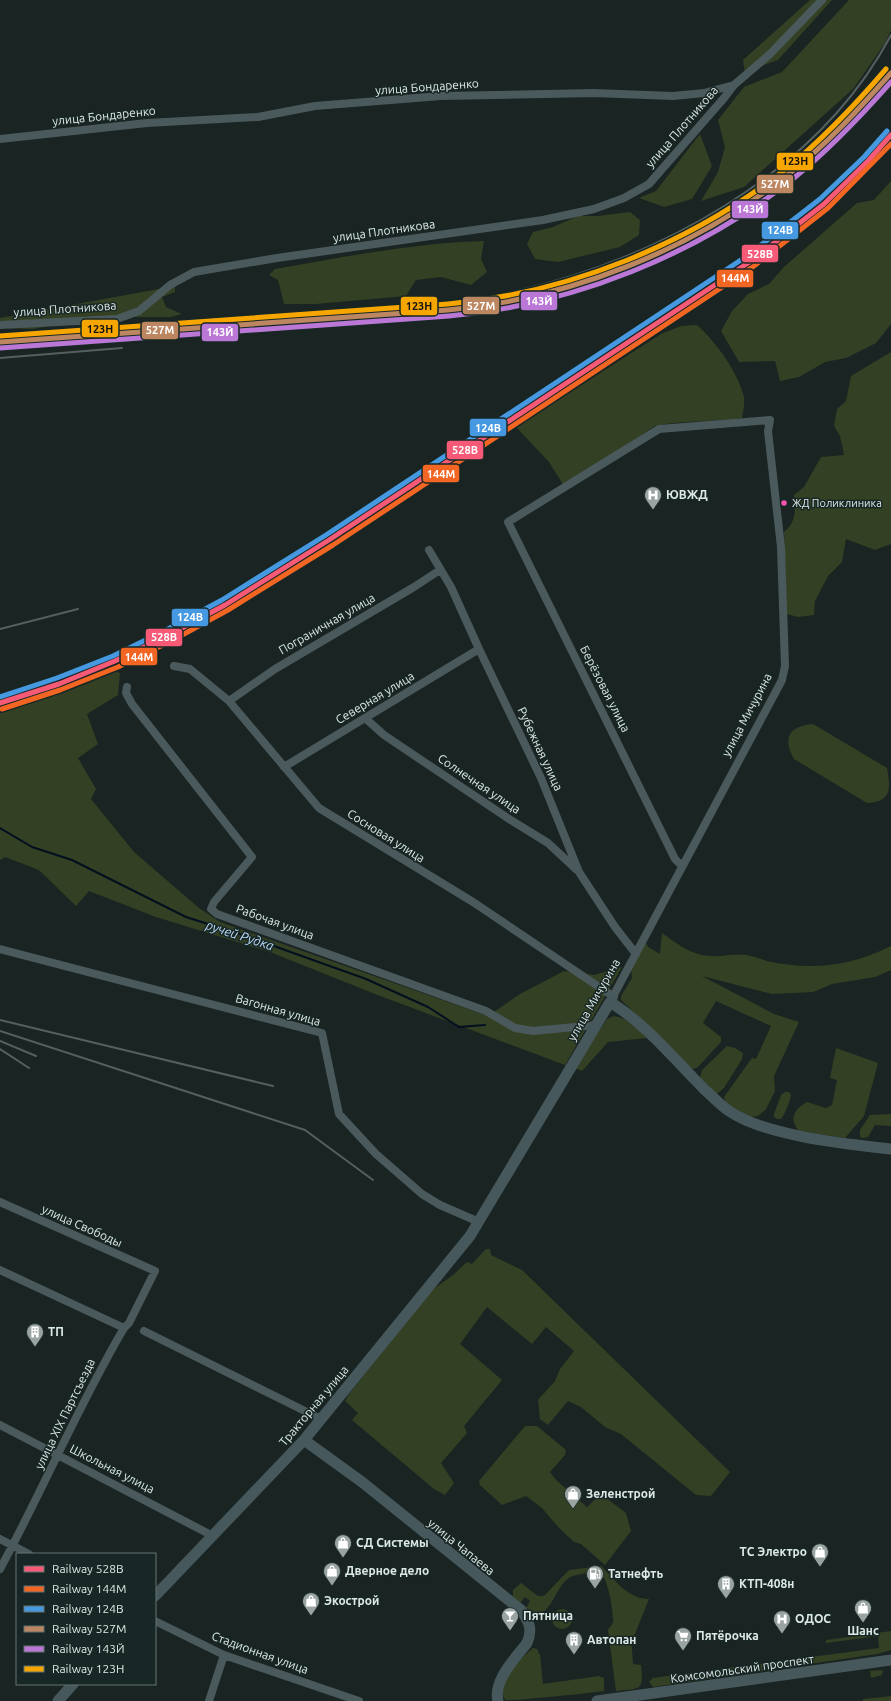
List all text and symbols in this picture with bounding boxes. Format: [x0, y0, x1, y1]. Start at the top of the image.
street label: улица Бондаренко [375, 76, 479, 97]
street label: улица Плотникова [643, 83, 720, 170]
street label: улица Бондаренко [52, 104, 156, 127]
line badge: 123Н [776, 152, 814, 171]
text: 123Н [782, 155, 808, 167]
line badge: 527М [756, 174, 794, 194]
text: 527М [761, 178, 789, 190]
line badge: 143Й [731, 200, 769, 219]
text: 143Й [737, 203, 763, 215]
street label: улица Плотникова [332, 217, 436, 244]
line badge: 124В [761, 221, 799, 240]
text: 124В [767, 224, 793, 236]
line badge: 528В [741, 244, 779, 263]
text: 528В [747, 248, 773, 260]
line badge: 144М [716, 269, 754, 288]
text: 144М [721, 272, 749, 284]
line badge: 143Й [520, 291, 558, 311]
text: 143Й [526, 295, 552, 307]
line badge: 123Н [400, 296, 438, 316]
line badge: 527М [462, 296, 500, 315]
street label: улица Плотникова [13, 298, 117, 319]
text: 123Н [406, 300, 432, 312]
text: 527М [467, 300, 495, 312]
line badge: 123Н [81, 319, 119, 338]
line badge: 527М [141, 321, 179, 340]
text: 123Н [87, 323, 113, 335]
line badge: 143Й [201, 323, 239, 342]
text: 527М [146, 324, 174, 336]
text: 143Й [207, 326, 233, 338]
line badge: 124В [469, 418, 507, 437]
text: 124В [475, 422, 501, 434]
line badge: 528В [446, 440, 484, 460]
text: 528В [452, 444, 478, 456]
line badge: 144М [422, 464, 460, 483]
text: 144М [427, 468, 455, 480]
hospital icon: ЮВЖД [643, 485, 663, 510]
place label: ЮВЖД [666, 488, 708, 501]
place label: ЖД Поликлиника [792, 497, 882, 509]
marker: ЖД Поликлиника [779, 498, 789, 508]
street label: Пограничная улица [276, 591, 377, 656]
line badge: 124В [171, 608, 209, 627]
text: 124В [177, 611, 203, 623]
line badge: 528В [145, 628, 183, 647]
text: 528В [151, 631, 177, 643]
street label: Берёзовая улица [578, 643, 633, 734]
line badge: 144М [120, 647, 158, 666]
text: 144М [125, 651, 153, 663]
street label: Северная улица [333, 669, 416, 726]
street label: улица Мичурина [719, 671, 774, 759]
street label: Рубежная улица [515, 705, 566, 793]
street label: Солнечная улица [436, 751, 523, 816]
street label: Сосновая улица [345, 807, 427, 865]
street label: Рабочая улица [235, 901, 316, 942]
water label: ручей Рудка [203, 917, 276, 953]
street label: улица Мичурина [565, 956, 622, 1043]
street label: Вагонная улица [234, 991, 322, 1028]
street label: улица Свободы [40, 1202, 124, 1249]
building icon: ТП [25, 1322, 45, 1347]
place label: ТП [48, 1325, 64, 1338]
street label: улица XIX Партсъезда [32, 1356, 97, 1471]
street label: Тракторная улица [276, 1363, 351, 1448]
street label: Школьная улица [68, 1442, 157, 1495]
shop icon: Зеленстрой [563, 1484, 583, 1509]
place label: Зеленстрой [586, 1487, 655, 1500]
street label: улица Чапаева [426, 1516, 497, 1577]
shop icon: СД Системы [333, 1533, 353, 1558]
place label: СД Системы [356, 1536, 429, 1549]
shop icon: ТС Электро [810, 1542, 830, 1567]
place label: ТС Электро [740, 1545, 807, 1558]
legend [16, 1553, 156, 1685]
shop icon: Дверное дело [322, 1561, 342, 1586]
text: Railway 528В [52, 1562, 124, 1575]
place label: Дверное дело [345, 1564, 429, 1577]
fuel station icon: Татнефть [585, 1564, 605, 1589]
place label: Татнефть [608, 1567, 663, 1580]
building icon: КТП-408н [716, 1574, 736, 1599]
place label: КТП-408н [739, 1577, 794, 1590]
text: Railway 144М [52, 1582, 126, 1595]
shop icon: Экострой [301, 1591, 321, 1616]
place label: Экострой [324, 1594, 379, 1607]
shop icon: Шанс [853, 1598, 873, 1623]
text: Railway 124В [52, 1602, 124, 1615]
bar icon: Пятница [500, 1606, 520, 1631]
place label: Пятница [523, 1609, 573, 1622]
hospital icon: ОДОС [772, 1609, 792, 1634]
place label: ОДОС [795, 1612, 831, 1625]
text: Railway 527М [52, 1622, 126, 1635]
place label: Шанс [847, 1624, 879, 1637]
supermarket icon: Пятёрочка [673, 1626, 693, 1651]
street label: Стадионная улица [210, 1629, 310, 1676]
place label: Пятёрочка [696, 1629, 759, 1642]
building icon: Автопан [564, 1630, 584, 1655]
place label: Автопан [587, 1633, 636, 1646]
text: Railway 143Й [52, 1642, 125, 1655]
street label: Комсомольский проспект [669, 1652, 815, 1685]
text: Railway 123Н [52, 1662, 124, 1675]

